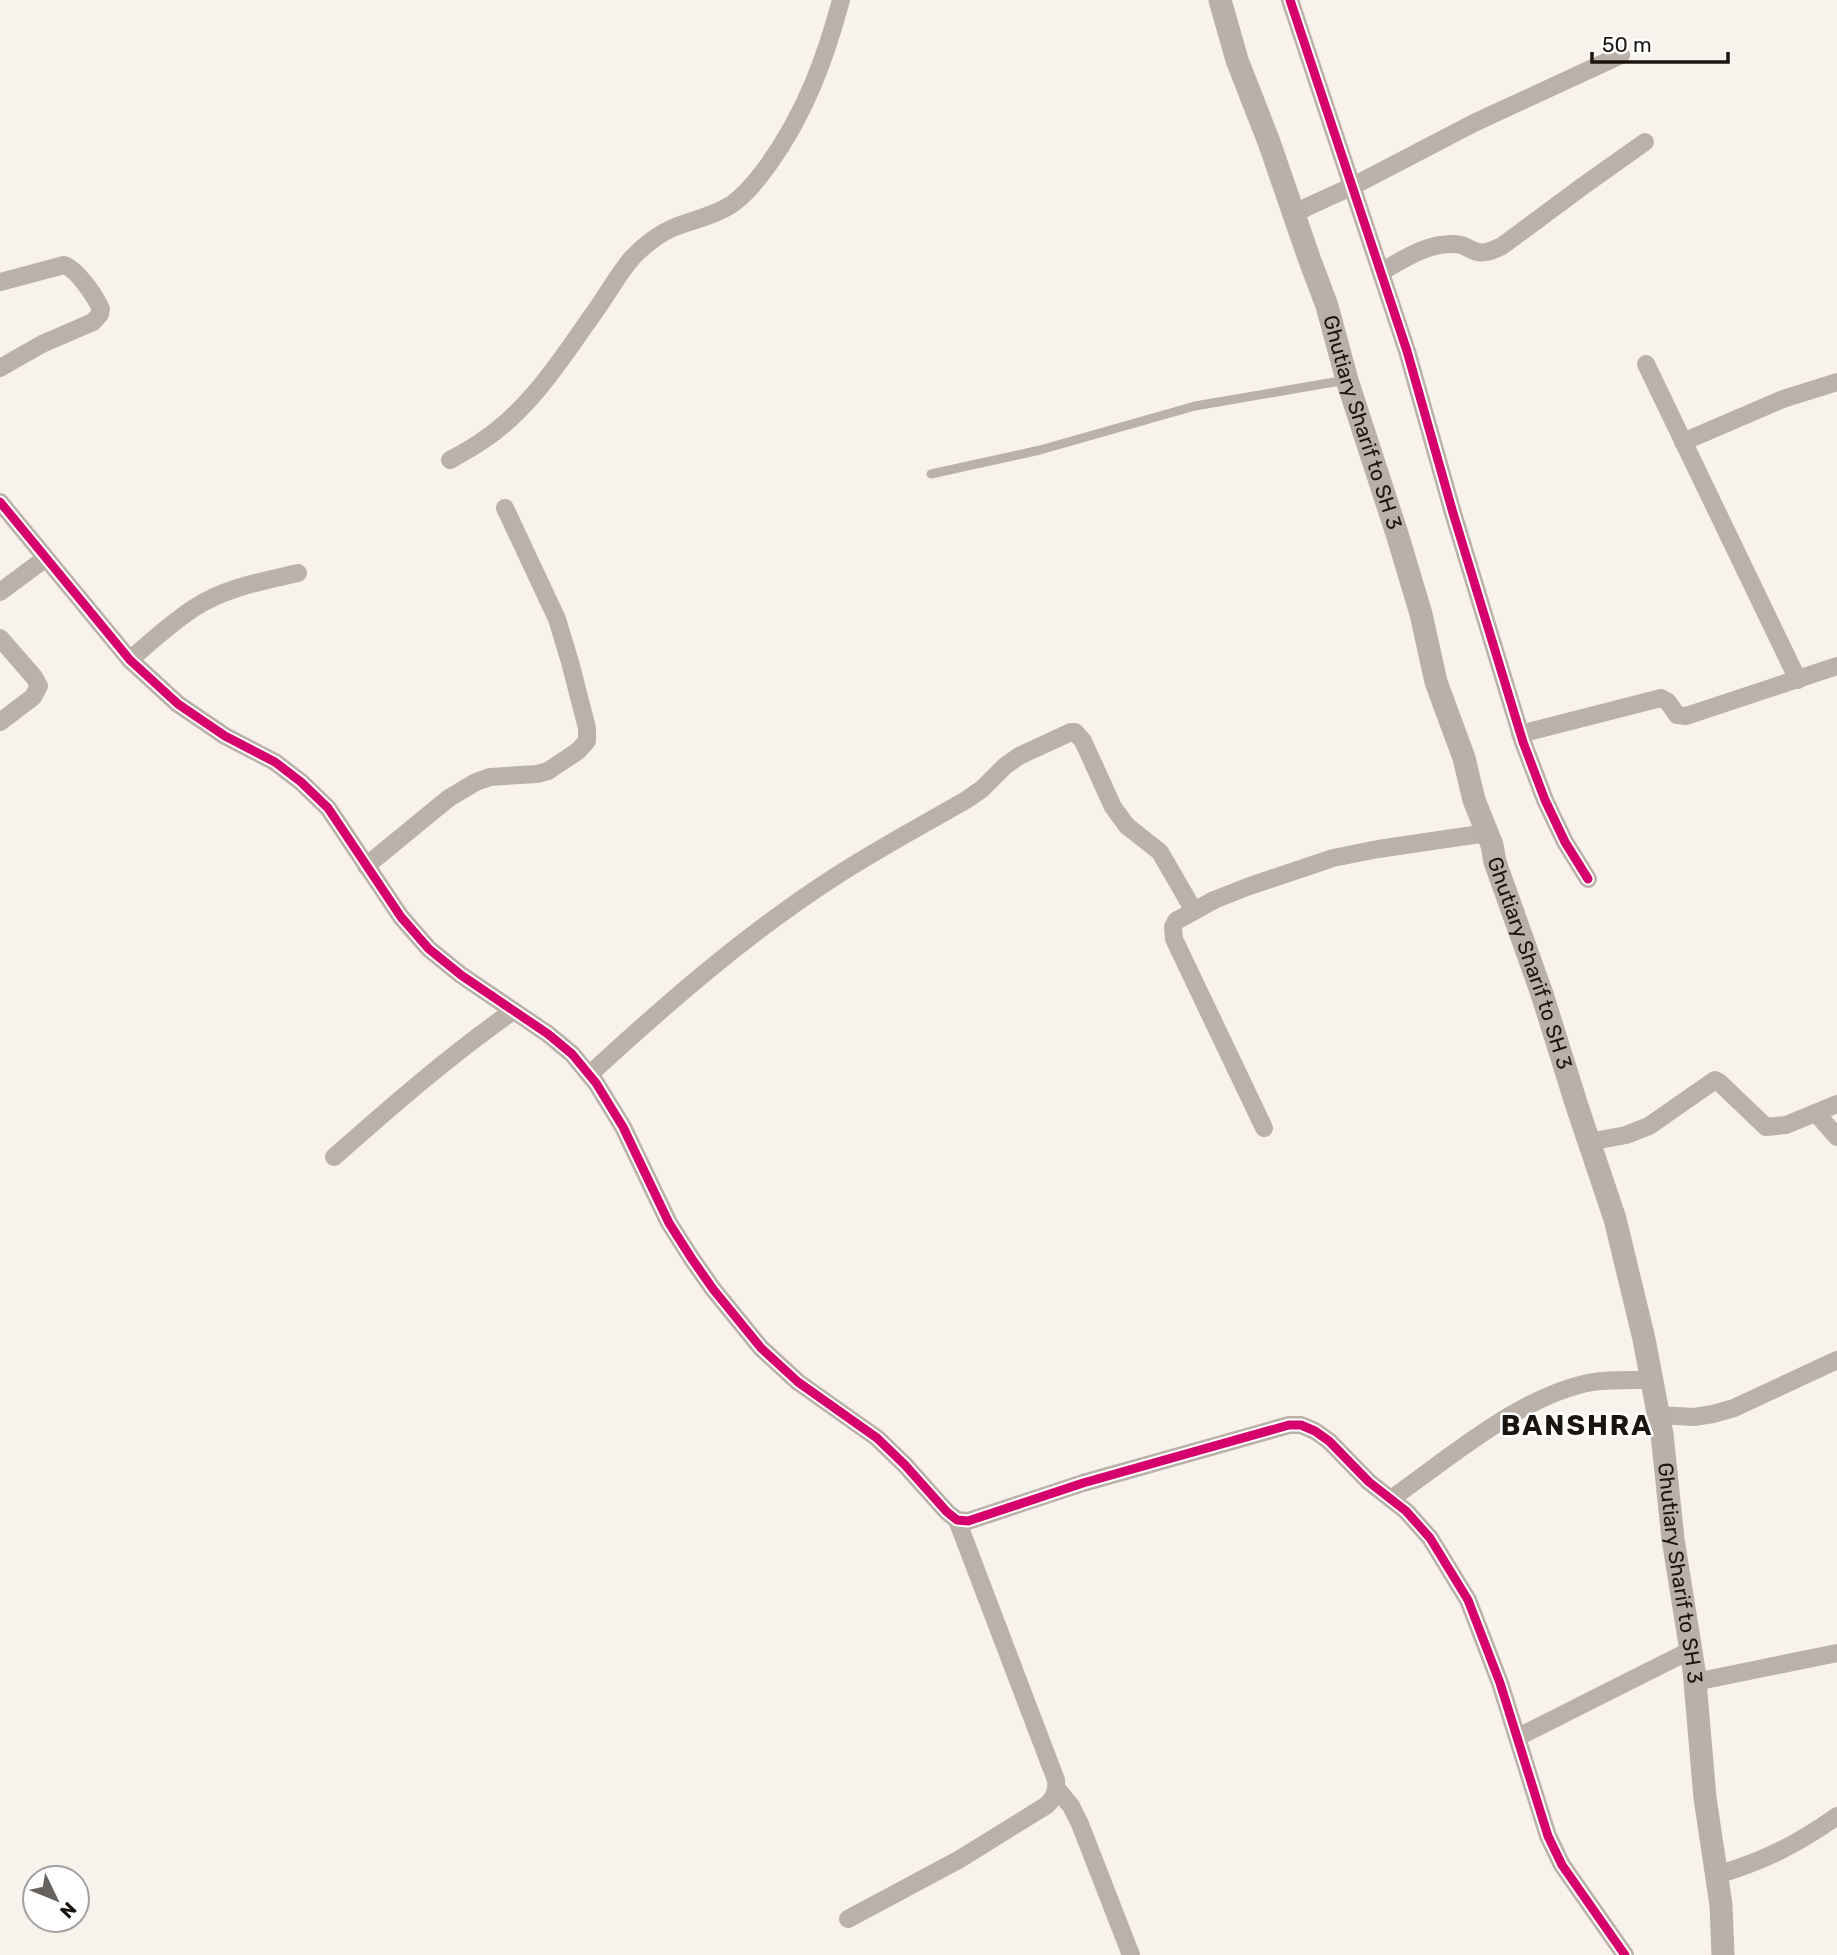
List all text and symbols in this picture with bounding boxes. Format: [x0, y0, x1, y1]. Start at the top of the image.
scale bar [1592, 21, 1728, 65]
text: 50 m [1602, 32, 1652, 57]
street label: Ghutiary Sharif to SH 3 [1318, 312, 1408, 533]
street label: Ghutiary Sharif to SH 3 [1482, 853, 1578, 1072]
district label: BANSHRA [1501, 1409, 1653, 1442]
street label: Ghutiary Sharif to SH 3 [1653, 1461, 1708, 1684]
north arrow [21, 1864, 91, 1934]
text: N [55, 1897, 81, 1923]

